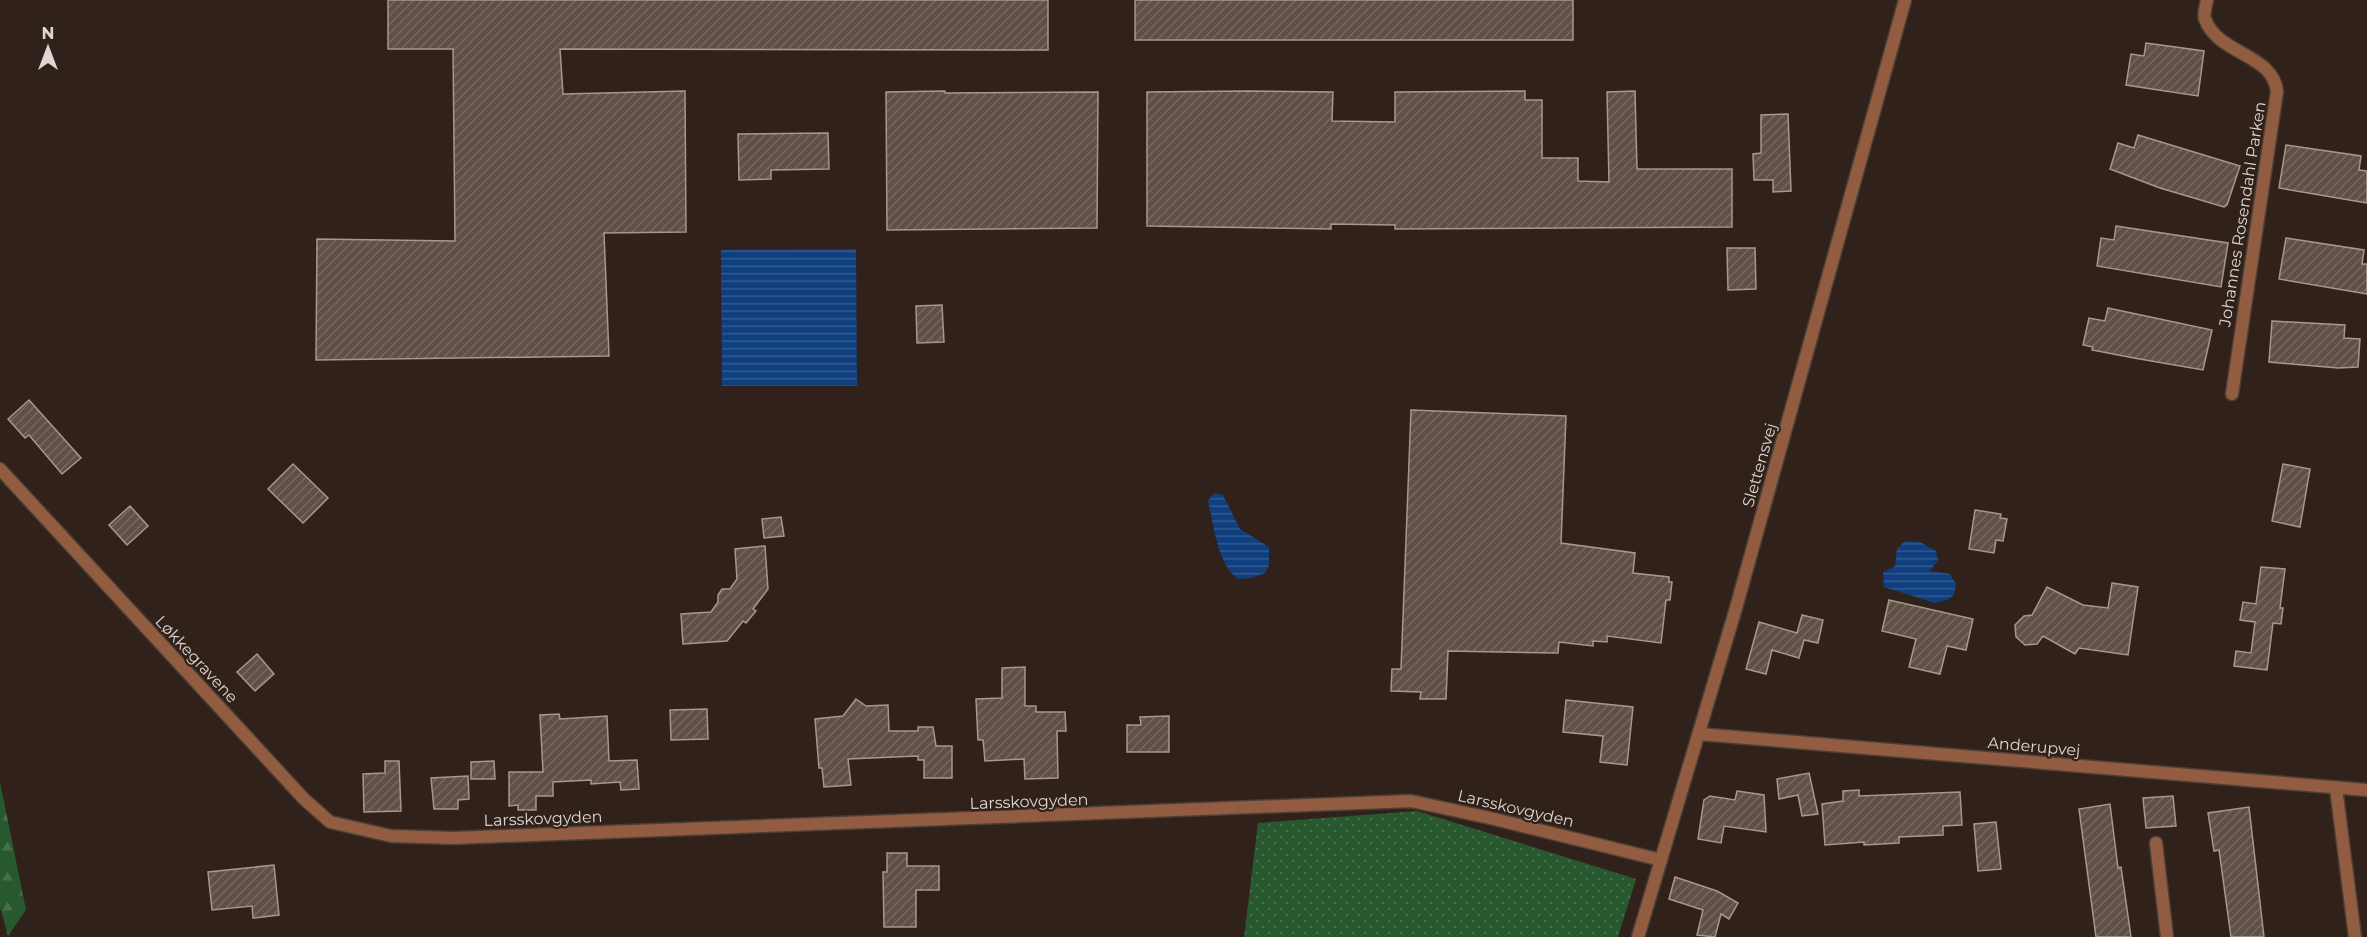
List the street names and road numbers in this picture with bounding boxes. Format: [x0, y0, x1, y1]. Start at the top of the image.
street label: Johannes Rosendahl Parken [2215, 100, 2270, 329]
street label: Slettensvej [1738, 421, 1781, 509]
street label: Løkkegravene [151, 612, 242, 707]
street label: Anderupvej [1987, 733, 2081, 760]
street label: Larsskovgyden [1456, 786, 1576, 831]
street label: Larsskovgyden [969, 790, 1089, 813]
street label: Larsskovgyden [483, 807, 603, 830]

